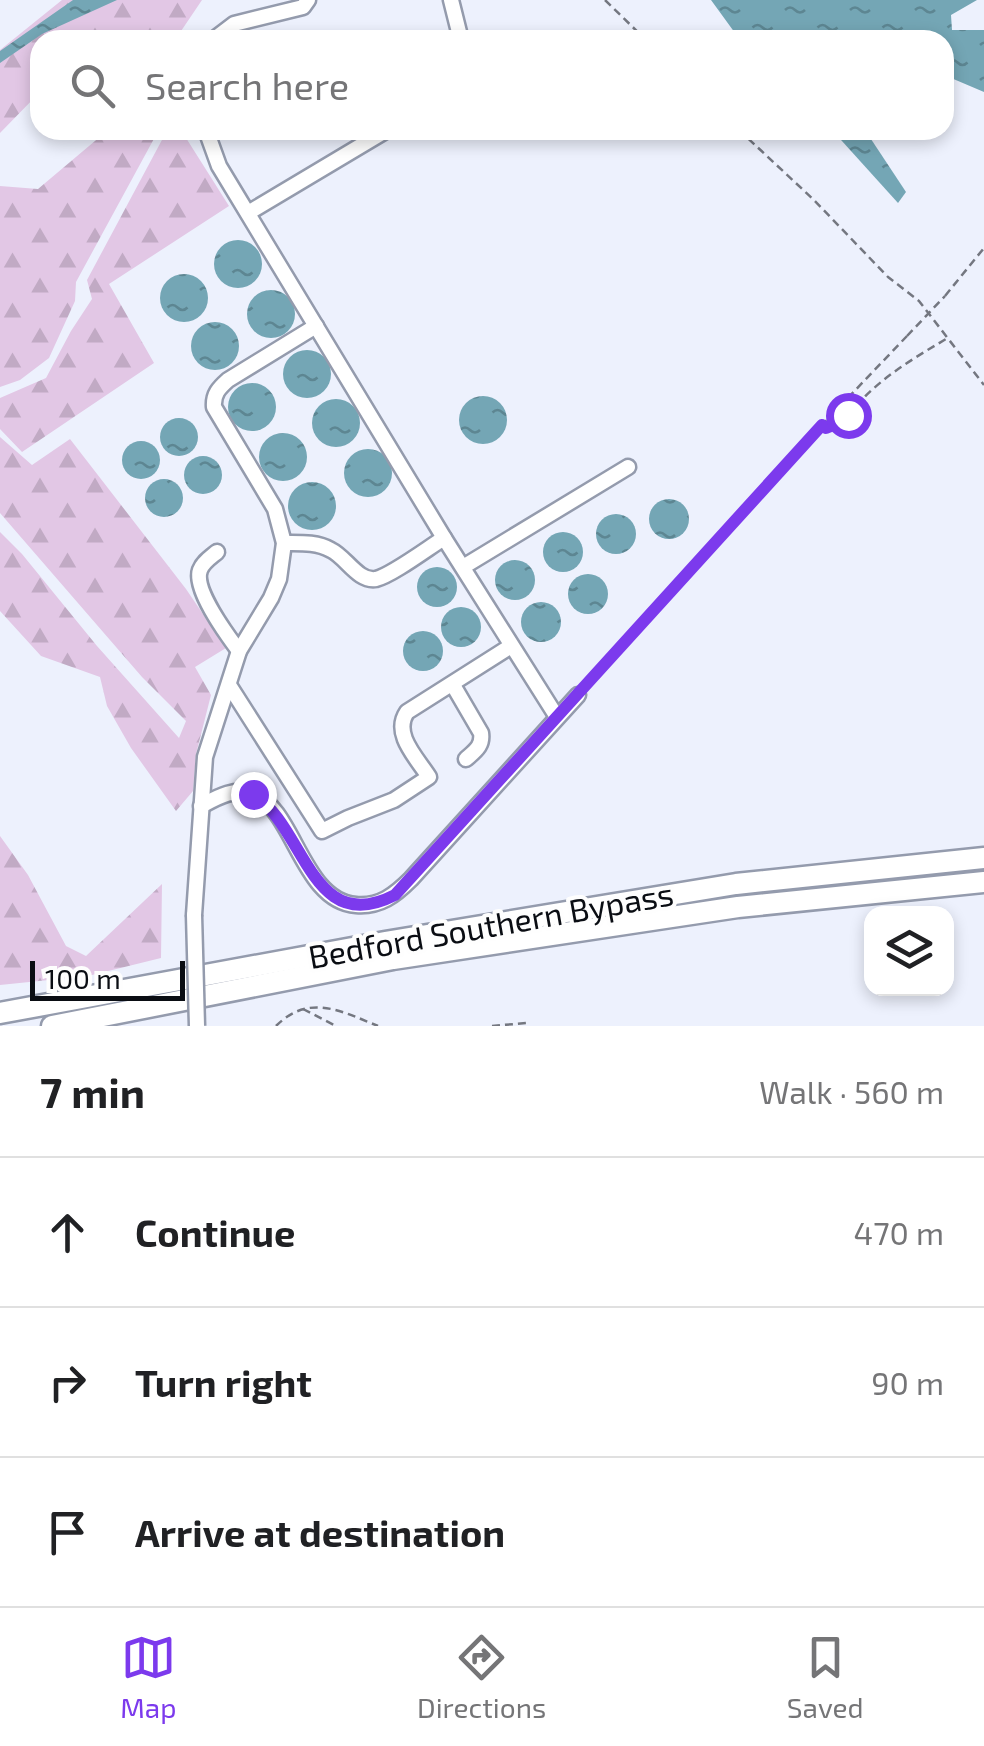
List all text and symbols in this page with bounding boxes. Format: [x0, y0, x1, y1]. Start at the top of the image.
search box [30, 30, 954, 140]
icon: search [65, 58, 120, 113]
text: Search here [145, 62, 349, 108]
route start [826, 393, 872, 439]
route end [231, 772, 277, 818]
street label: Bedford Southern Bypass [305, 873, 676, 975]
map controls [864, 906, 954, 996]
button: layers [864, 906, 954, 996]
scale bar [30, 956, 185, 1000]
text: 100 m [45, 961, 121, 995]
text: 7 min [40, 1066, 145, 1116]
text: Walk · 560 m [759, 1072, 944, 1110]
icon: ahead [40, 1205, 95, 1260]
text: Continue [135, 1209, 295, 1255]
text: 470 m [853, 1213, 944, 1251]
icon: right [40, 1355, 95, 1410]
text: Turn right [135, 1359, 312, 1405]
text: 90 m [871, 1363, 944, 1401]
icon: arrive [40, 1505, 95, 1560]
text: Arrive at destination [135, 1509, 505, 1555]
tab: Map [120, 1630, 176, 1724]
tab: Directions [417, 1630, 546, 1724]
tab: Saved [787, 1630, 864, 1724]

